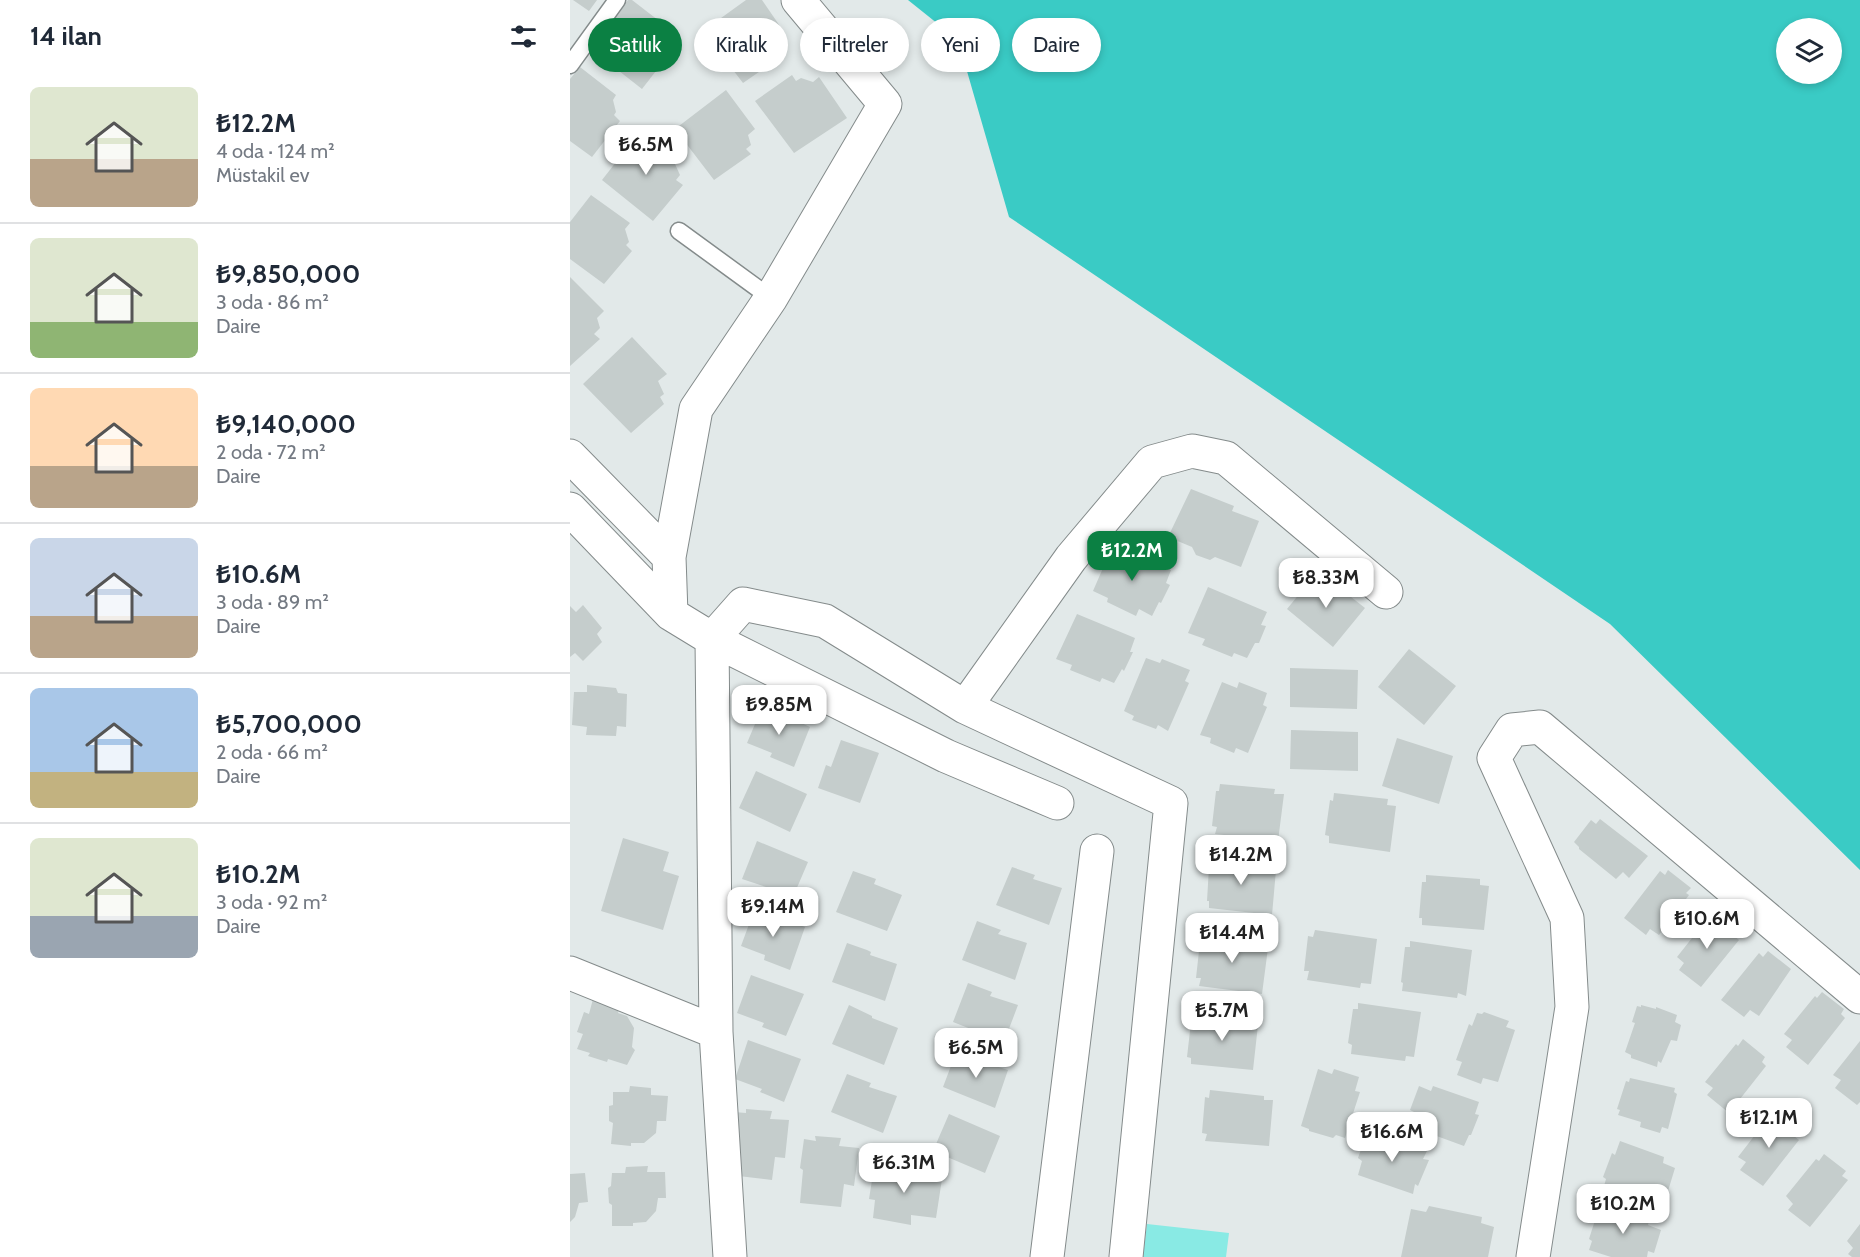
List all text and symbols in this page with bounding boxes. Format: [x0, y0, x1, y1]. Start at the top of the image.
chip: Satılık [588, 18, 682, 72]
chip: Kiralık [694, 18, 788, 72]
chip: Filtreler [800, 18, 909, 72]
chip: Yeni [921, 18, 1000, 72]
chip: Daire [1012, 18, 1101, 72]
map controls [1776, 18, 1842, 84]
button: layers [1776, 18, 1842, 84]
text: 14 ilan [30, 20, 102, 52]
icon: filters [507, 20, 540, 53]
text: ₺12.2M [216, 107, 296, 139]
icon: home [78, 111, 150, 183]
pin: ₺6.5M [604, 125, 688, 176]
text: ₺6.5M [619, 132, 673, 156]
text: 4 oda · 124 m² [216, 139, 335, 163]
text: Müstakil ev [216, 163, 310, 187]
text: ₺9,850,000 [216, 258, 360, 290]
icon: home [78, 262, 150, 334]
text: 3 oda · 86 m² [216, 290, 329, 314]
text: Daire [216, 314, 261, 338]
text: ₺9,140,000 [216, 408, 356, 440]
icon: home [78, 412, 150, 484]
text: 2 oda · 72 m² [216, 440, 326, 464]
text: Daire [216, 464, 261, 488]
pin: ₺12.2M [1083, 531, 1181, 582]
text: ₺12.2M [1101, 538, 1163, 562]
text: ₺10.6M [216, 558, 301, 590]
pin: ₺8.33M [1277, 558, 1375, 609]
icon: home [78, 562, 150, 634]
text: ₺8.33M [1293, 565, 1359, 589]
text: 3 oda · 89 m² [216, 590, 329, 614]
text: Daire [216, 614, 261, 638]
pin: ₺9.85M [730, 685, 828, 736]
text: ₺9.85M [746, 692, 812, 716]
text: ₺5,700,000 [216, 708, 362, 740]
icon: home [78, 712, 150, 784]
text: 2 oda · 66 m² [216, 740, 328, 764]
text: Daire [216, 764, 261, 788]
pin: ₺14.2M [1192, 835, 1290, 886]
text: ₺14.2M [1209, 842, 1273, 866]
text: ₺10.2M [216, 858, 300, 890]
icon: home [78, 862, 150, 934]
pin: ₺9.14M [724, 887, 822, 938]
text: 3 oda · 92 m² [216, 890, 327, 914]
text: ₺9.14M [741, 894, 805, 918]
pin: ₺10.6M [1658, 899, 1756, 950]
text: ₺10.6M [1674, 906, 1740, 930]
pin: ₺14.4M [1183, 913, 1281, 964]
text: Daire [216, 914, 261, 938]
text: ₺14.4M [1199, 920, 1265, 944]
pin: ₺5.7M [1180, 991, 1264, 1042]
text: ₺5.7M [1195, 998, 1249, 1022]
pin: ₺6.5M [934, 1028, 1018, 1079]
text: ₺6.5M [949, 1035, 1003, 1059]
pin: ₺12.1M [1720, 1098, 1818, 1149]
text: ₺12.1M [1740, 1105, 1798, 1129]
pin: ₺16.6M [1343, 1112, 1441, 1163]
text: ₺16.6M [1361, 1119, 1423, 1143]
pin: ₺6.31M [855, 1143, 953, 1194]
text: ₺6.31M [873, 1150, 935, 1174]
pin: ₺10.2M [1574, 1184, 1672, 1235]
text: ₺10.2M [1591, 1191, 1655, 1215]

